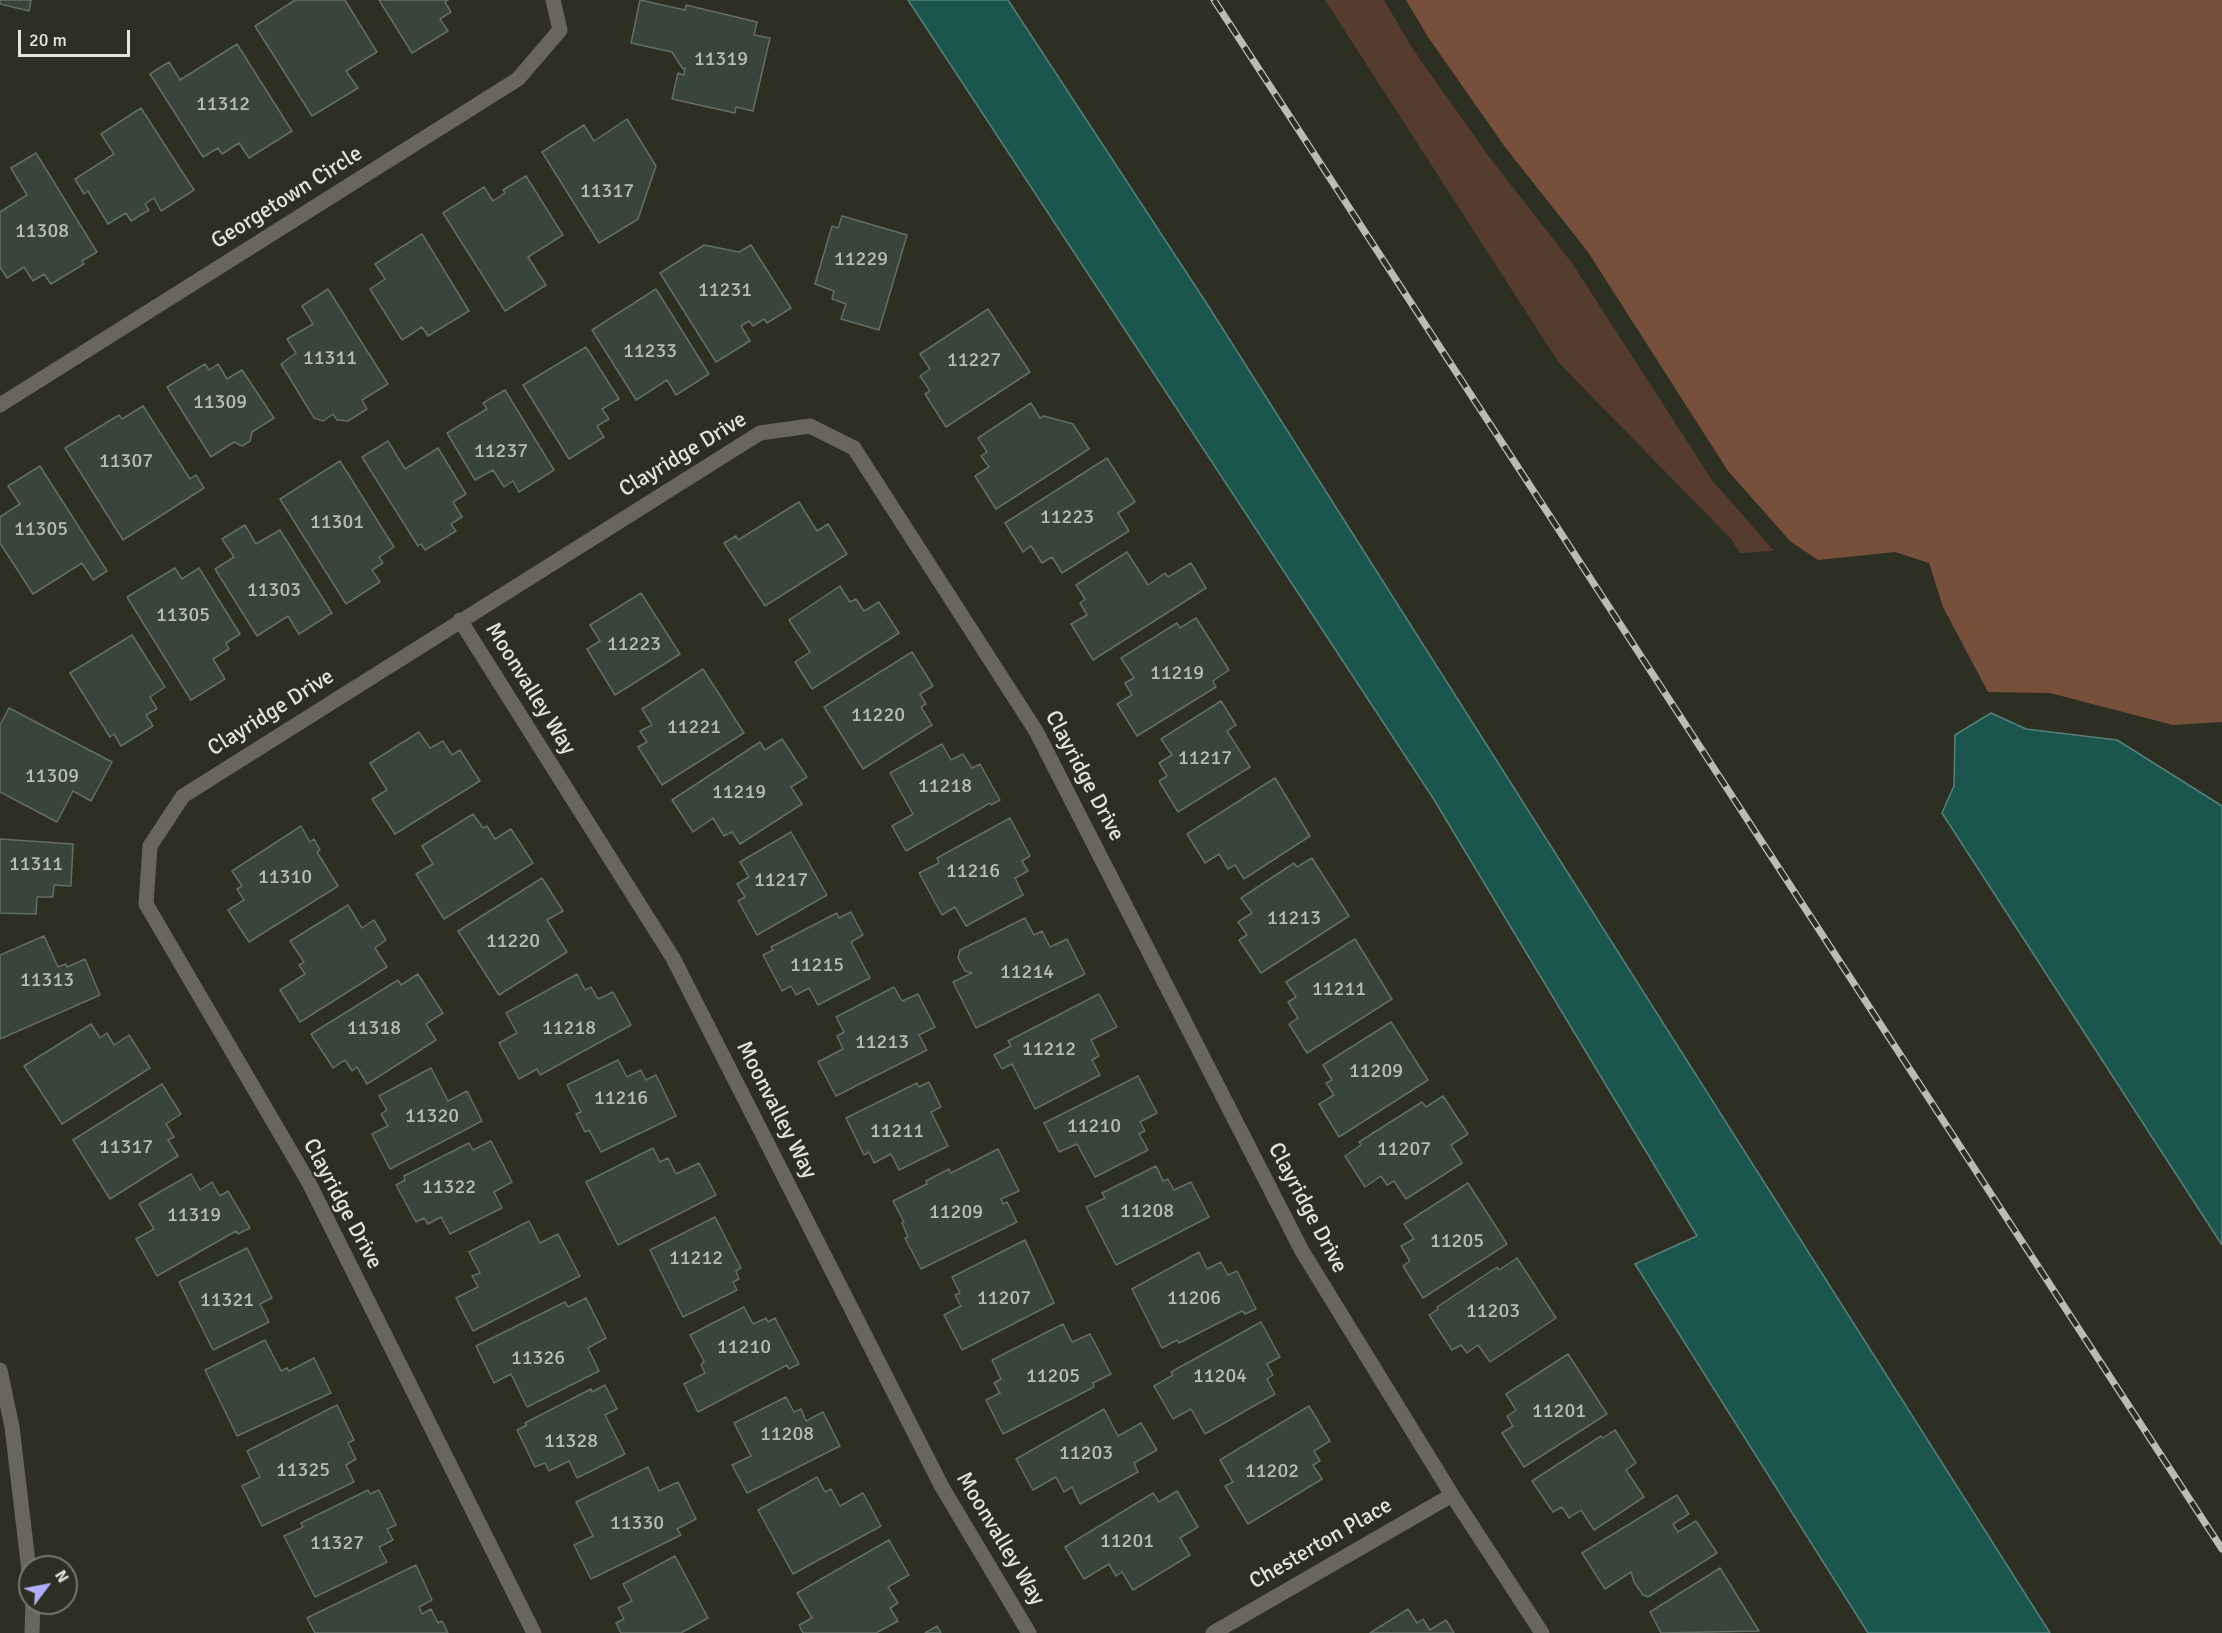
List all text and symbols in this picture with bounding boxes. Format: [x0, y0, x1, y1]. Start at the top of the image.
scale bar [21, 18, 134, 56]
text: 20 m [29, 29, 67, 51]
house number: 11319 [694, 48, 748, 72]
house number: 11312 [196, 93, 250, 117]
street label: Georgetown Circle [207, 141, 367, 255]
house number: 11317 [580, 180, 634, 204]
house number: 11308 [15, 220, 69, 244]
house number: 11229 [834, 248, 888, 272]
house number: 11231 [698, 279, 752, 303]
house number: 11233 [623, 340, 677, 364]
house number: 11311 [303, 347, 357, 371]
house number: 11227 [947, 349, 1001, 373]
house number: 11309 [193, 391, 247, 415]
street label: Clayridge Drive [615, 407, 751, 503]
house number: 11237 [474, 440, 528, 464]
house number: 11307 [99, 450, 153, 474]
house number: 11223 [1040, 506, 1094, 530]
house number: 11301 [310, 511, 364, 535]
house number: 11305 [14, 518, 68, 542]
house number: 11303 [247, 579, 301, 603]
house number: 11305 [156, 604, 210, 628]
street label: Moonvalley Way [479, 618, 581, 760]
house number: 11223 [607, 633, 661, 657]
house number: 11219 [1150, 662, 1204, 686]
street label: Clayridge Drive [203, 664, 339, 762]
house number: 11220 [851, 704, 905, 728]
street label: Clayridge Drive [1039, 706, 1129, 846]
house number: 11221 [667, 716, 721, 740]
house number: 11217 [1178, 747, 1232, 771]
house number: 11309 [25, 765, 79, 789]
house number: 11218 [918, 775, 972, 799]
house number: 11219 [712, 781, 766, 805]
house number: 11311 [9, 853, 63, 877]
house number: 11216 [946, 860, 1000, 884]
house number: 11310 [258, 866, 312, 890]
house number: 11217 [754, 869, 808, 893]
house number: 11213 [1267, 907, 1321, 931]
house number: 11220 [486, 930, 540, 954]
house number: 11215 [790, 954, 844, 978]
house number: 11214 [1000, 961, 1054, 985]
house number: 11313 [20, 969, 74, 993]
house number: 11211 [1312, 978, 1366, 1002]
house number: 11318 [347, 1017, 401, 1041]
house number: 11218 [542, 1017, 596, 1041]
house number: 11213 [855, 1031, 909, 1055]
street label: Moonvalley Way [730, 1037, 822, 1183]
house number: 11212 [1022, 1038, 1076, 1062]
house number: 11209 [1349, 1060, 1403, 1084]
house number: 11216 [594, 1087, 648, 1111]
house number: 11320 [405, 1105, 459, 1129]
house number: 11210 [1067, 1115, 1121, 1139]
house number: 11211 [870, 1120, 924, 1144]
street label: Clayridge Drive [297, 1134, 387, 1274]
house number: 11317 [99, 1136, 153, 1160]
street label: Clayridge Drive [1262, 1138, 1352, 1278]
house number: 11207 [1377, 1138, 1431, 1162]
house number: 11322 [422, 1176, 476, 1200]
house number: 11208 [1120, 1200, 1174, 1224]
house number: 11209 [929, 1201, 983, 1225]
house number: 11319 [167, 1204, 221, 1228]
house number: 11205 [1430, 1230, 1484, 1254]
house number: 11212 [669, 1247, 723, 1271]
house number: 11207 [977, 1287, 1031, 1311]
house number: 11206 [1167, 1287, 1221, 1311]
house number: 11321 [200, 1289, 254, 1313]
house number: 11203 [1466, 1300, 1520, 1324]
house number: 11210 [717, 1336, 771, 1360]
house number: 11326 [511, 1347, 565, 1371]
house number: 11205 [1026, 1365, 1080, 1389]
house number: 11204 [1193, 1365, 1247, 1389]
house number: 11201 [1532, 1400, 1586, 1424]
house number: 11208 [760, 1423, 814, 1447]
house number: 11328 [544, 1430, 598, 1454]
house number: 11203 [1059, 1442, 1113, 1466]
house number: 11325 [276, 1459, 330, 1483]
house number: 11202 [1245, 1460, 1299, 1484]
street label: Moonvalley Way [950, 1468, 1050, 1610]
street label: Chesterton Place [1245, 1493, 1397, 1595]
house number: 11330 [610, 1512, 664, 1536]
house number: 11201 [1100, 1530, 1154, 1554]
house number: 11327 [310, 1532, 364, 1556]
north arrow [18, 1555, 78, 1615]
text: N [50, 1566, 73, 1587]

